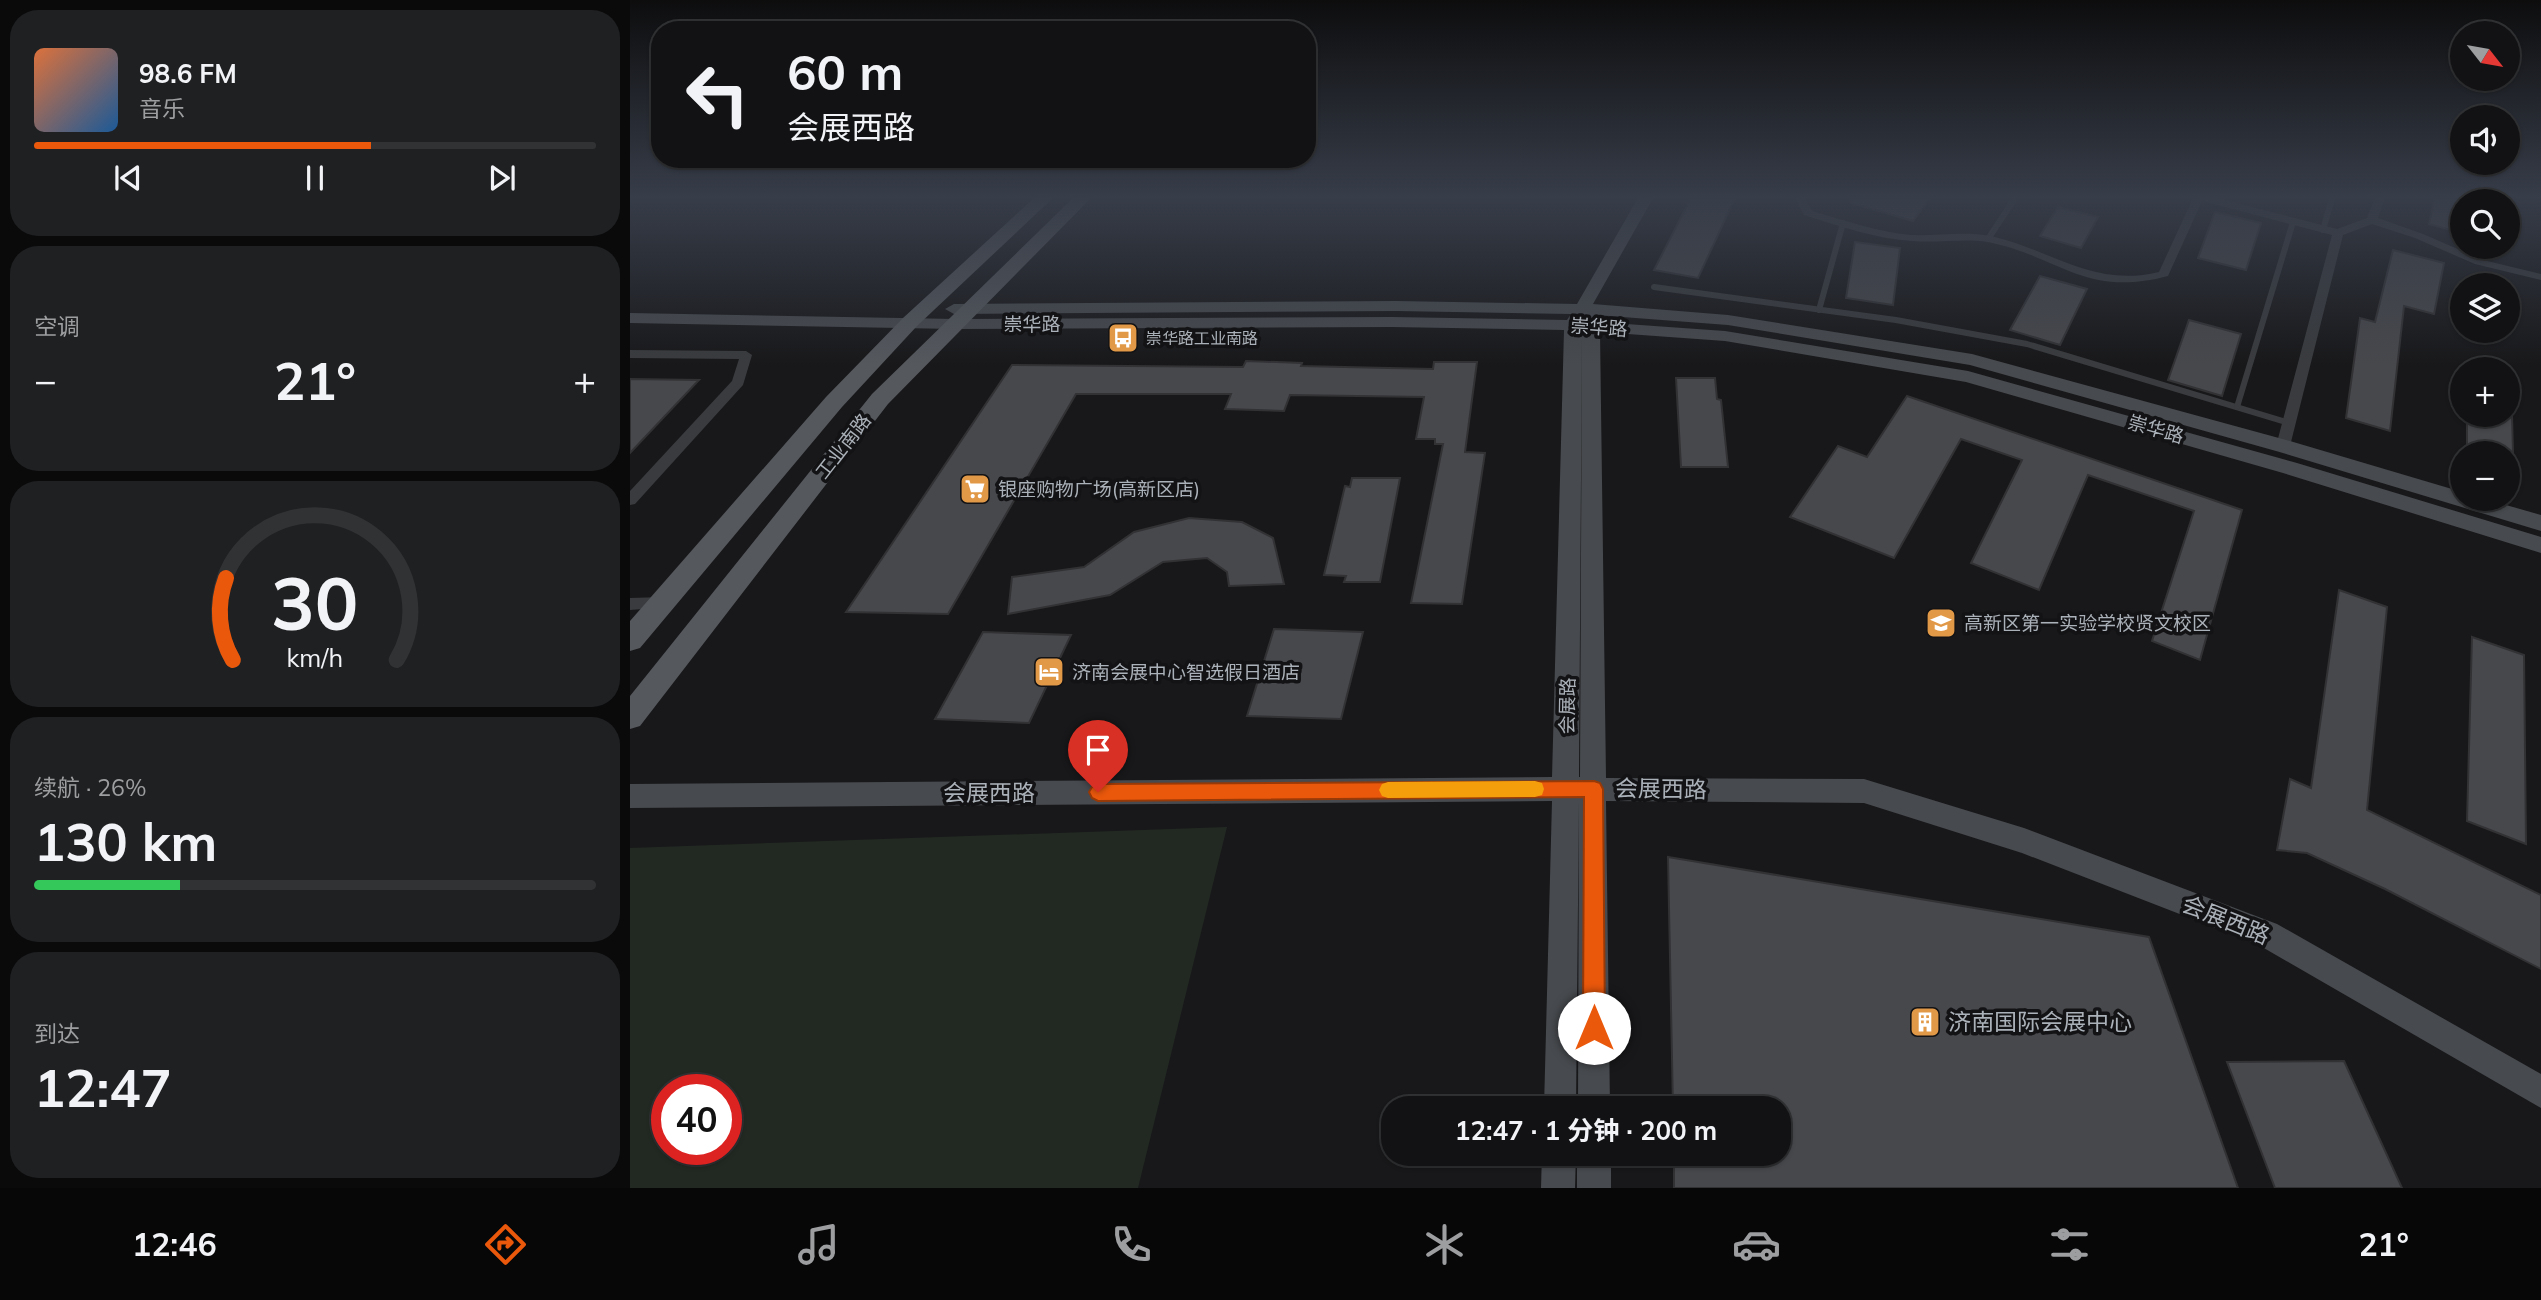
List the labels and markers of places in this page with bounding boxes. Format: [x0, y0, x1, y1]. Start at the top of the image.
bus stop icon: 崇华路工业南路 [1106, 321, 1140, 355]
place label: 崇华路工业南路 [1146, 328, 1258, 348]
supermarket icon: 银座购物广场(高新区店) [958, 472, 992, 506]
place label: 银座购物广场(高新区店) [998, 477, 1200, 501]
school or university icon: 高新区第一实验学校贤文校区 [1924, 606, 1958, 640]
place label: 高新区第一实验学校贤文校区 [1964, 611, 2211, 635]
hotel icon: 济南会展中心智选假日酒店 [1032, 655, 1066, 689]
place label: 济南会展中心智选假日酒店 [1072, 660, 1300, 684]
pin [1068, 720, 1128, 792]
building icon: 济南国际会展中心 [1908, 1005, 1942, 1039]
place label: 济南国际会展中心 [1948, 1007, 2132, 1036]

